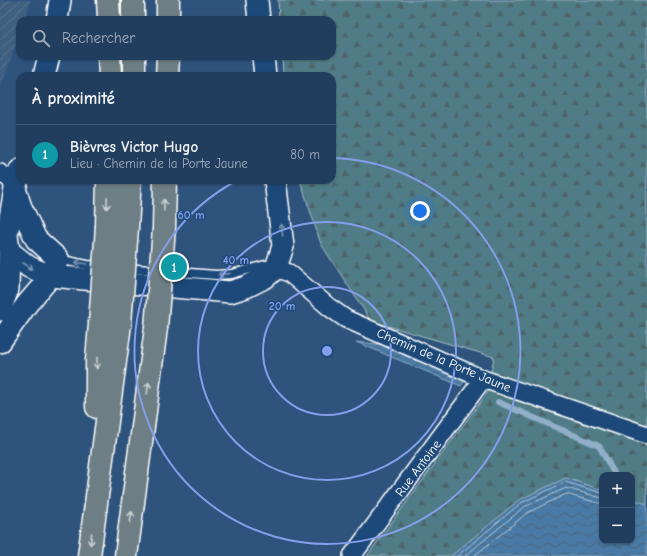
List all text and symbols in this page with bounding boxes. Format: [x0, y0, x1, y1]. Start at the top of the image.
search box [16, 16, 336, 60]
icon: search [30, 27, 52, 49]
text: Rechercher [62, 29, 135, 47]
text: À proximité [32, 89, 115, 108]
text: Bièvres Victor Hugo [70, 138, 198, 156]
text: 1 [42, 147, 48, 162]
text: 80 m [290, 147, 320, 162]
text: Lieu · Chemin de la Porte Jaune [70, 156, 248, 171]
one-way arrow [104, 196, 111, 209]
one-way arrow [160, 199, 168, 212]
your location [410, 201, 430, 221]
text: 60 m [178, 208, 204, 222]
one-way arrow [278, 224, 285, 237]
pin: 1 [161, 252, 187, 282]
text: 40 m [223, 253, 249, 267]
one-way arrow [75, 259, 88, 267]
one-way arrow [22, 262, 34, 270]
one-way arrow [218, 270, 231, 278]
text: 20 m [269, 299, 295, 313]
street label: Chemin de la Porte Jaune [375, 325, 514, 395]
centre of rings [320, 344, 334, 358]
one-way arrow [94, 356, 101, 369]
one-way arrow [144, 382, 152, 395]
street label: Rue Antoine [392, 436, 444, 499]
map controls [599, 472, 635, 544]
button: + [599, 472, 635, 508]
button: − [599, 508, 635, 544]
one-way arrow [127, 511, 135, 524]
one-way arrow [87, 532, 95, 545]

